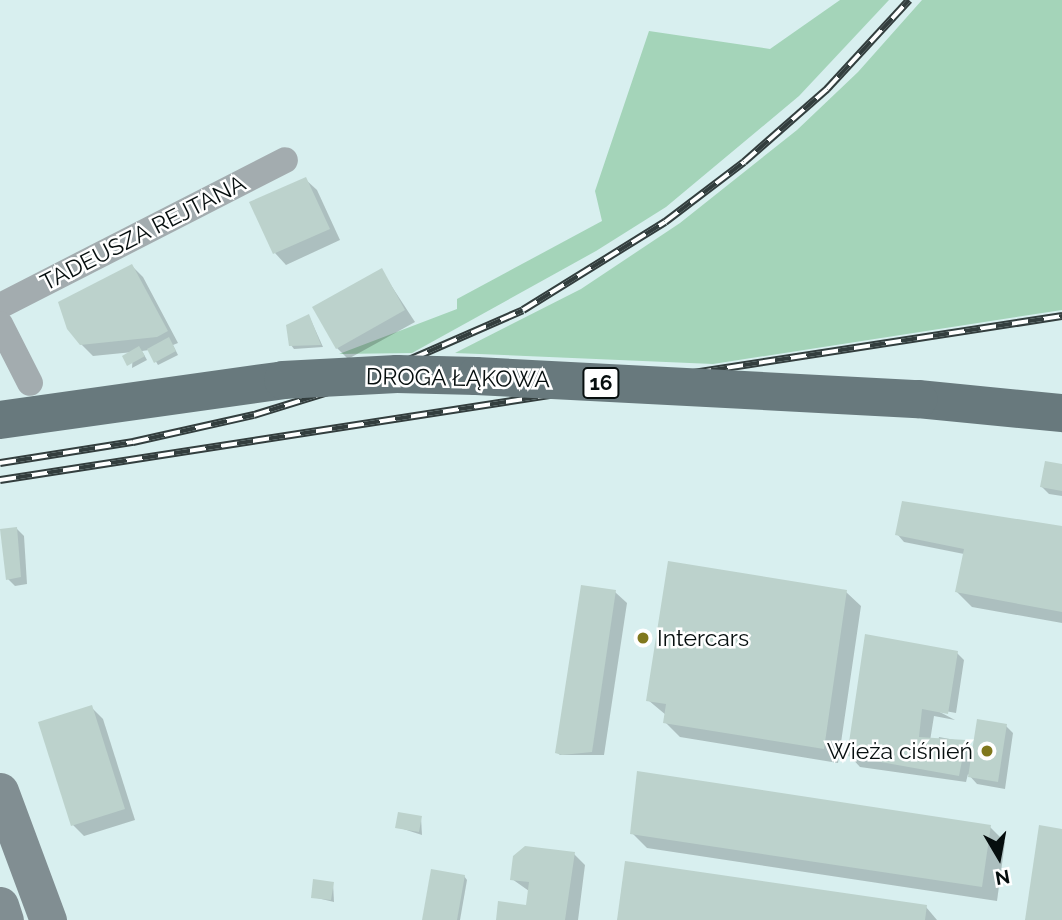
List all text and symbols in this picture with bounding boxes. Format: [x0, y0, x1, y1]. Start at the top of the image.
street label: TADEUSZA REJTANA [36, 169, 250, 297]
street label: DROGA ŁĄKOWA [365, 363, 551, 393]
road number: 16 [582, 366, 620, 400]
place label: Intercars [657, 624, 749, 652]
marker: Intercars [635, 630, 651, 646]
place label: Wieża ciśnień [827, 737, 973, 765]
marker: Wieża ciśnień [979, 743, 995, 759]
north arrow [964, 822, 1034, 892]
text: N [994, 866, 1012, 890]

